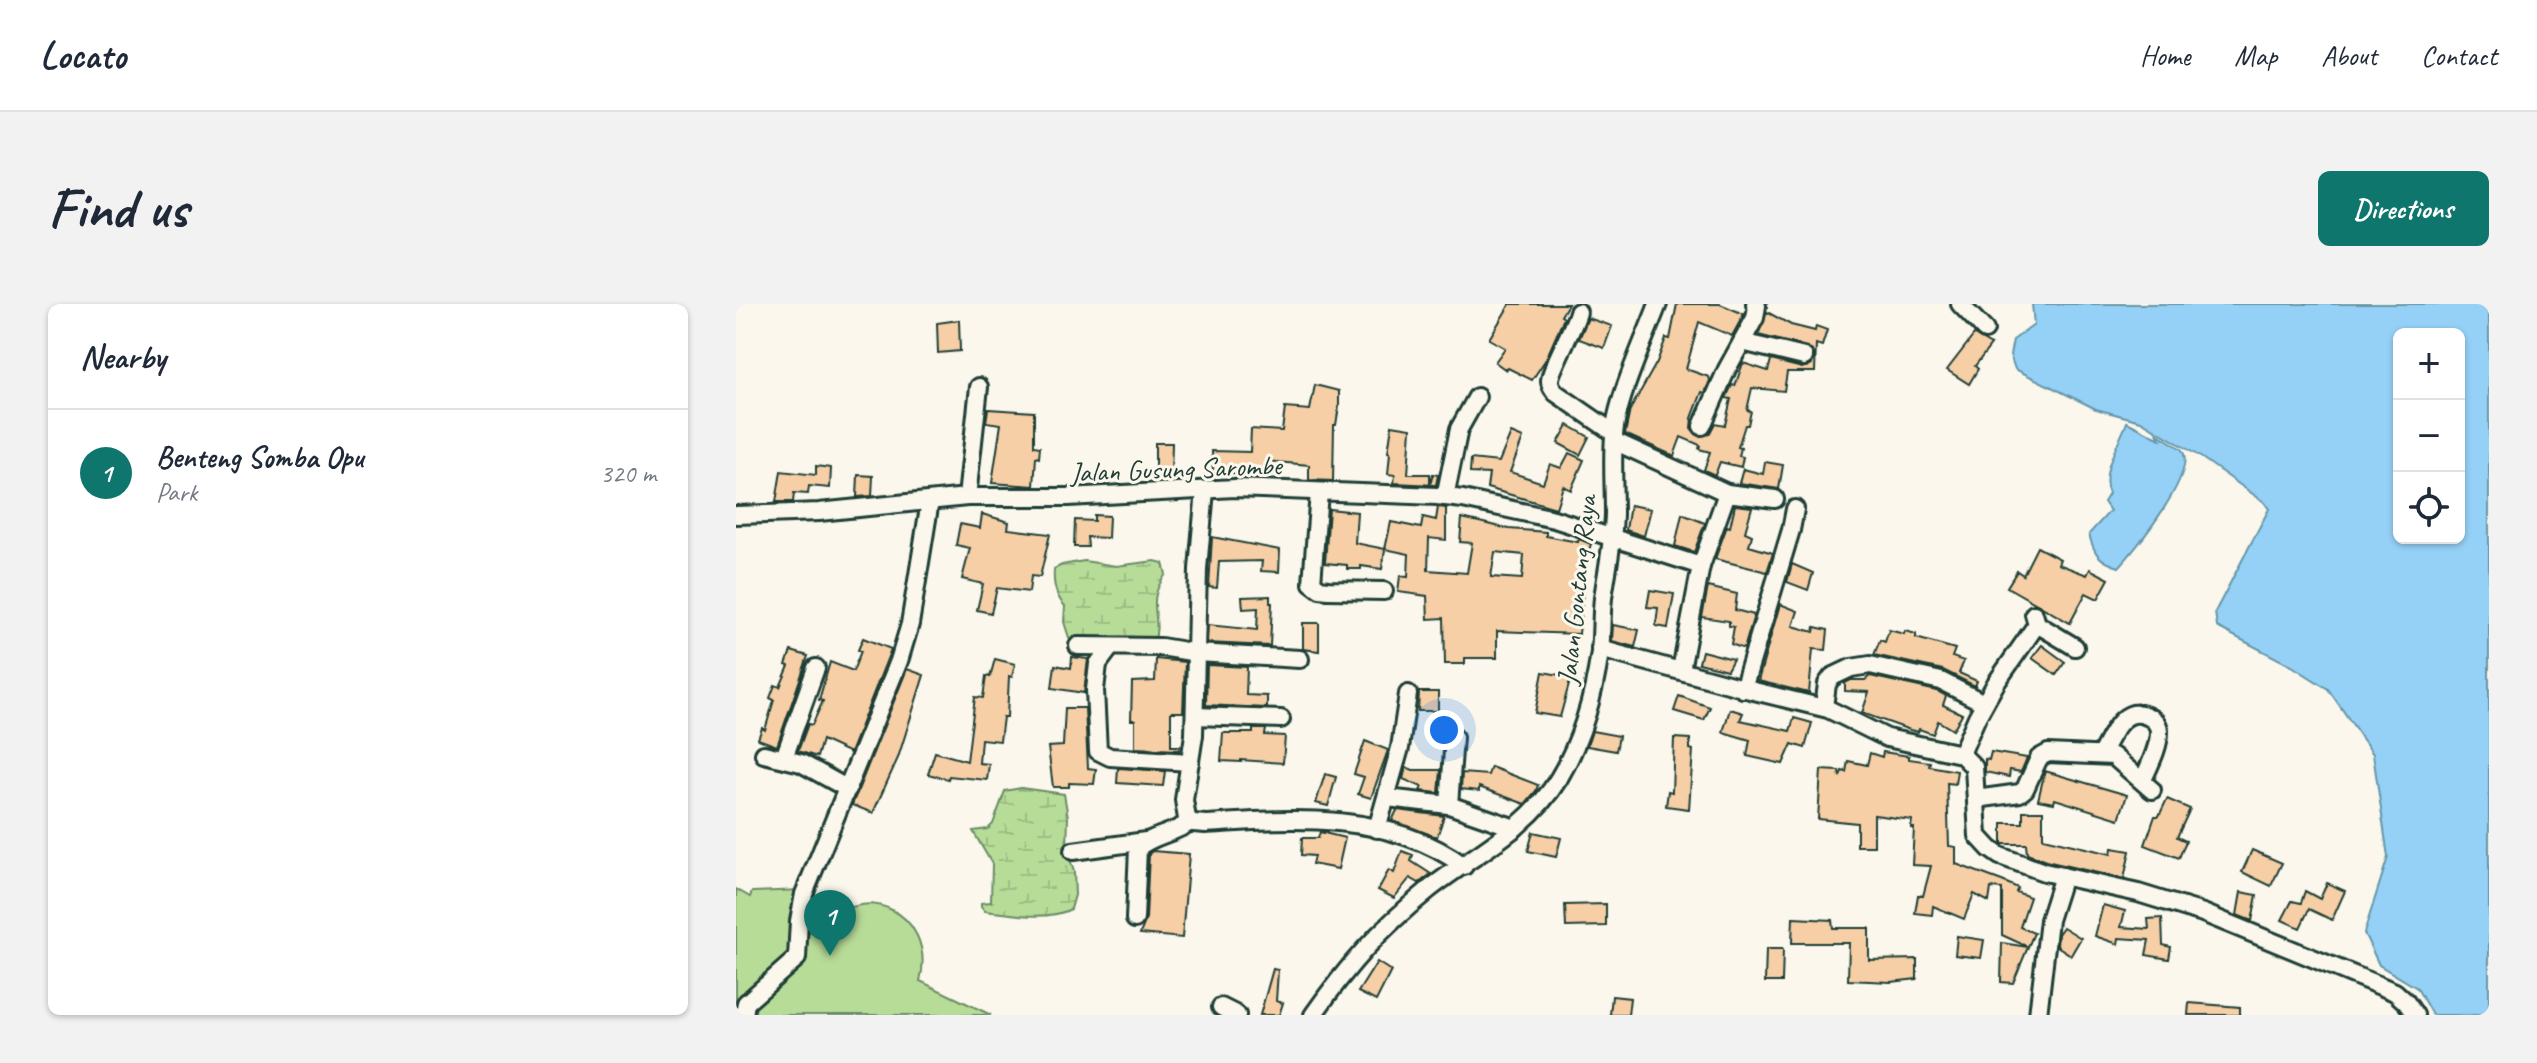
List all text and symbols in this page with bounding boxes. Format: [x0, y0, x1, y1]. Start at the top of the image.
text: Locato [40, 32, 126, 79]
text: Home [2140, 38, 2190, 73]
text: Map [2234, 38, 2277, 73]
text: About [2321, 38, 2377, 73]
text: Contact [2421, 38, 2497, 73]
button: Directions [2318, 171, 2489, 246]
text: Find us [48, 173, 188, 244]
map controls [2393, 328, 2465, 544]
button: + [2393, 328, 2465, 400]
text: Nearby [80, 335, 166, 378]
button: − [2393, 400, 2465, 472]
text: Benteng Somba Opu [156, 438, 363, 476]
street label: Jalan Gusung Sarombe [1068, 447, 1284, 490]
text: 1 [100, 457, 112, 490]
text: 320 m [600, 457, 656, 490]
button: locate [2393, 472, 2465, 544]
text: Park [156, 476, 197, 509]
street label: Jalan Gontang Raya [1549, 491, 1604, 688]
your location [1424, 710, 1464, 750]
pin: 1 [804, 890, 856, 956]

